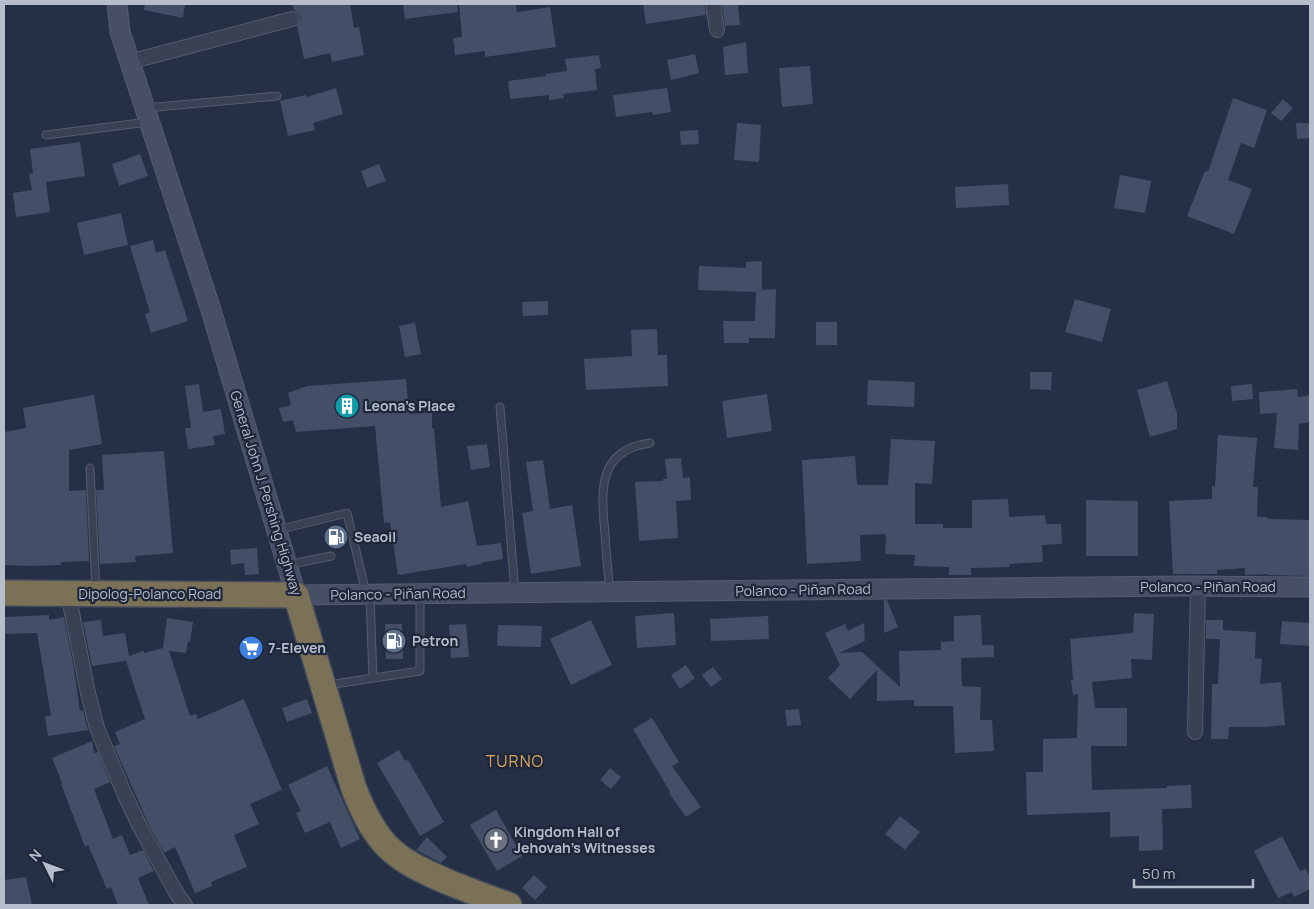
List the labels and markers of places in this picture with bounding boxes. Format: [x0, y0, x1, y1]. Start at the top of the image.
building icon: Leona's Place [334, 393, 360, 419]
place label: Leona's Place [364, 396, 455, 415]
fuel station icon: Seaoil [323, 524, 349, 550]
place label: Seaoil [354, 527, 396, 546]
fuel station icon: Petron [381, 628, 407, 654]
place label: Petron [412, 631, 458, 650]
supermarket icon: 7-Eleven [238, 635, 264, 661]
place label: 7-Eleven [268, 638, 326, 657]
place label: Kingdom Hall of Jehovah's Witnesses [514, 822, 656, 857]
church icon: Kingdom Hall of Jehovah's Witnesses [483, 827, 509, 853]

